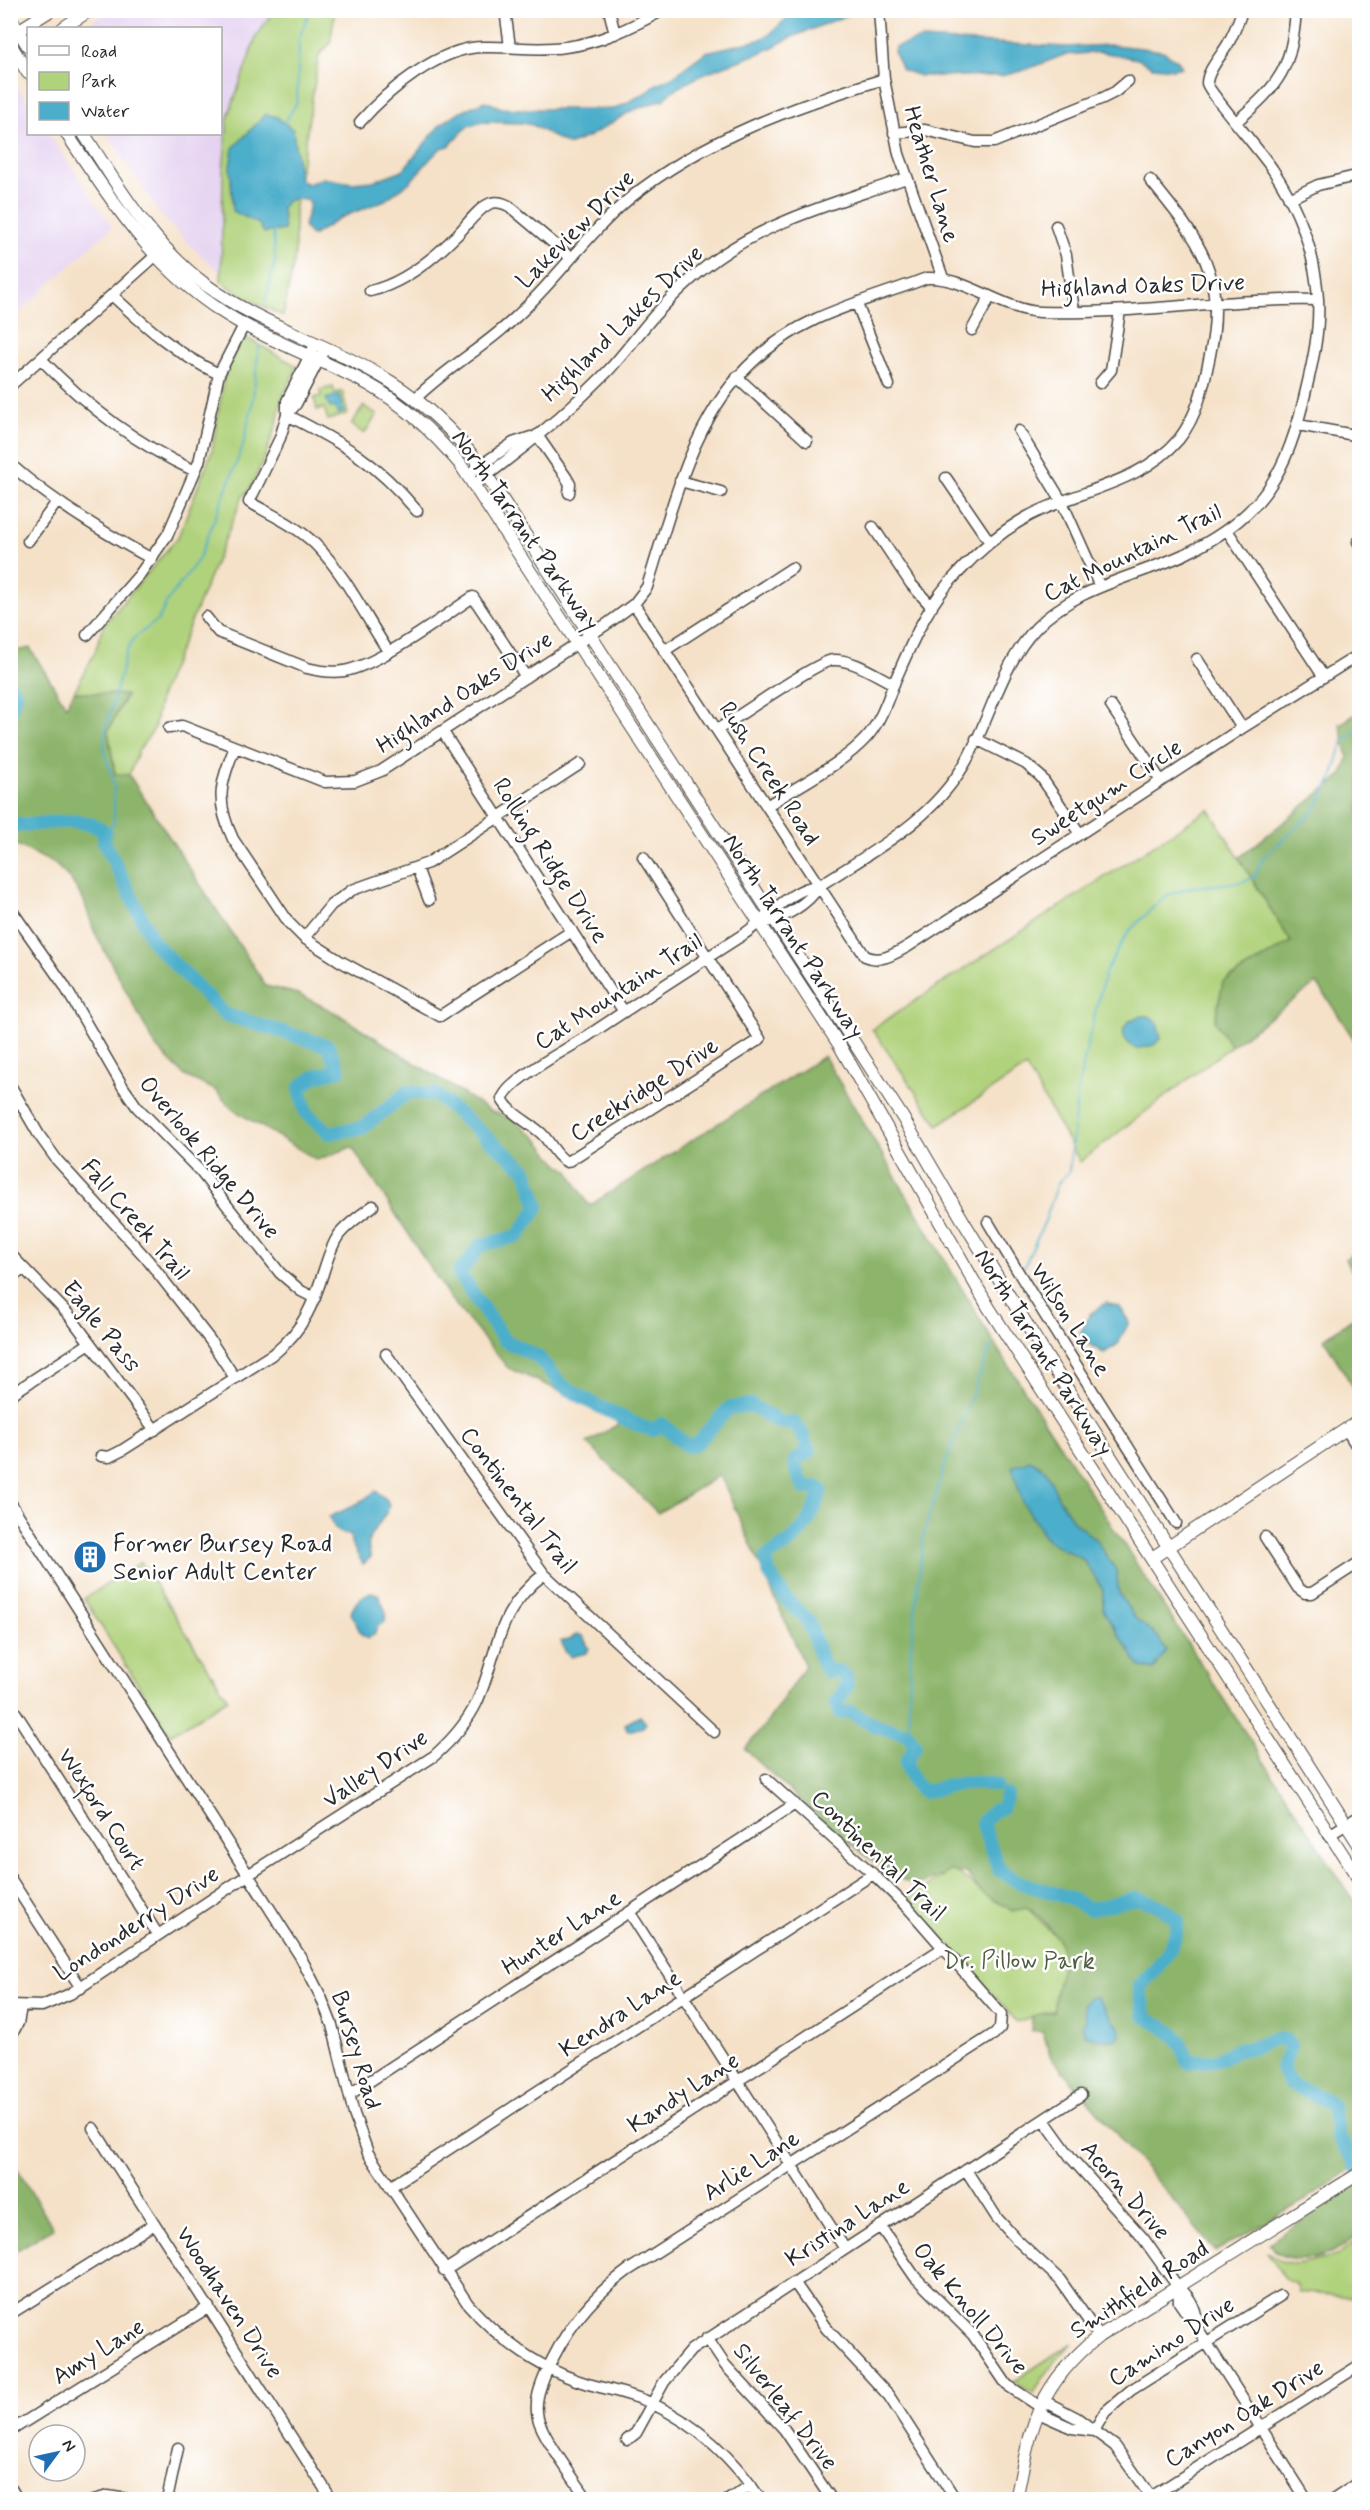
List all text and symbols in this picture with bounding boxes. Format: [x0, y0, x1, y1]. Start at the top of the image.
legend [27, 27, 222, 135]
text: Road [81, 40, 117, 64]
text: Park [81, 70, 117, 94]
text: Water [81, 100, 130, 124]
street label: Heather Lane [895, 102, 966, 247]
street label: Lakeview Drive [510, 164, 642, 296]
street label: Highland Lakes Drive [536, 239, 713, 412]
street label: Highland Oaks Drive [1040, 267, 1246, 309]
street label: North Tarrant Parkway [444, 424, 606, 637]
street label: Cat Mountain Trail [1039, 497, 1227, 610]
street label: Highland Oaks Drive [371, 625, 561, 764]
street label: Rush Creek Road [711, 696, 827, 852]
street label: Sweetgum Circle [1025, 733, 1188, 854]
street label: Rolling Ridge Drive [482, 772, 615, 951]
street label: North Tarrant Parkway [715, 828, 871, 1045]
street label: Cat Mountain Trail [529, 926, 709, 1058]
street label: Creekridge Drive [565, 1031, 726, 1152]
street label: Overlook Ridge Drive [131, 1070, 286, 1246]
street label: Fall Creek Trail [74, 1153, 196, 1287]
street label: North Tarrant Parkway [966, 1243, 1119, 1462]
street label: Wilson Lane [1022, 1257, 1117, 1383]
street label: Eagle Pass [54, 1275, 147, 1379]
street label: Continental Trail [452, 1421, 583, 1581]
place label: Former Bursey Road Senior Adult Center [113, 1529, 332, 1588]
building icon: Former Bursey Road Senior Adult Center [72, 1539, 108, 1575]
street label: Valley Drive [317, 1723, 435, 1816]
street label: Wexford Court [48, 1743, 152, 1878]
street label: Continental Trail [804, 1784, 952, 1929]
street label: Londonderry Drive [48, 1859, 225, 1989]
street label: Hunter Lane [496, 1883, 628, 1983]
park label: Dr. Pillow Park [943, 1946, 1095, 1977]
street label: Kendra Lane [554, 1963, 688, 2065]
street label: Bursey Road [323, 1987, 388, 2113]
street label: Kandy Lane [622, 2046, 746, 2141]
street label: Arlie Lane [698, 2123, 806, 2209]
street label: Acorn Drive [1073, 2135, 1177, 2247]
street label: Kristina Lane [780, 2171, 916, 2275]
street label: Woodhaven Drive [168, 2221, 290, 2385]
street label: Smithfield Road [1064, 2234, 1215, 2347]
street label: Oak Knoll Drive [905, 2236, 1034, 2382]
street label: Camino Drive [1103, 2290, 1241, 2395]
street label: Amy Lane [47, 2312, 151, 2393]
street label: Silverleaf Drive [725, 2337, 844, 2477]
street label: Canyon Oak Drive [1159, 2353, 1330, 2476]
north arrow [27, 2423, 87, 2483]
text: N [57, 2435, 80, 2456]

